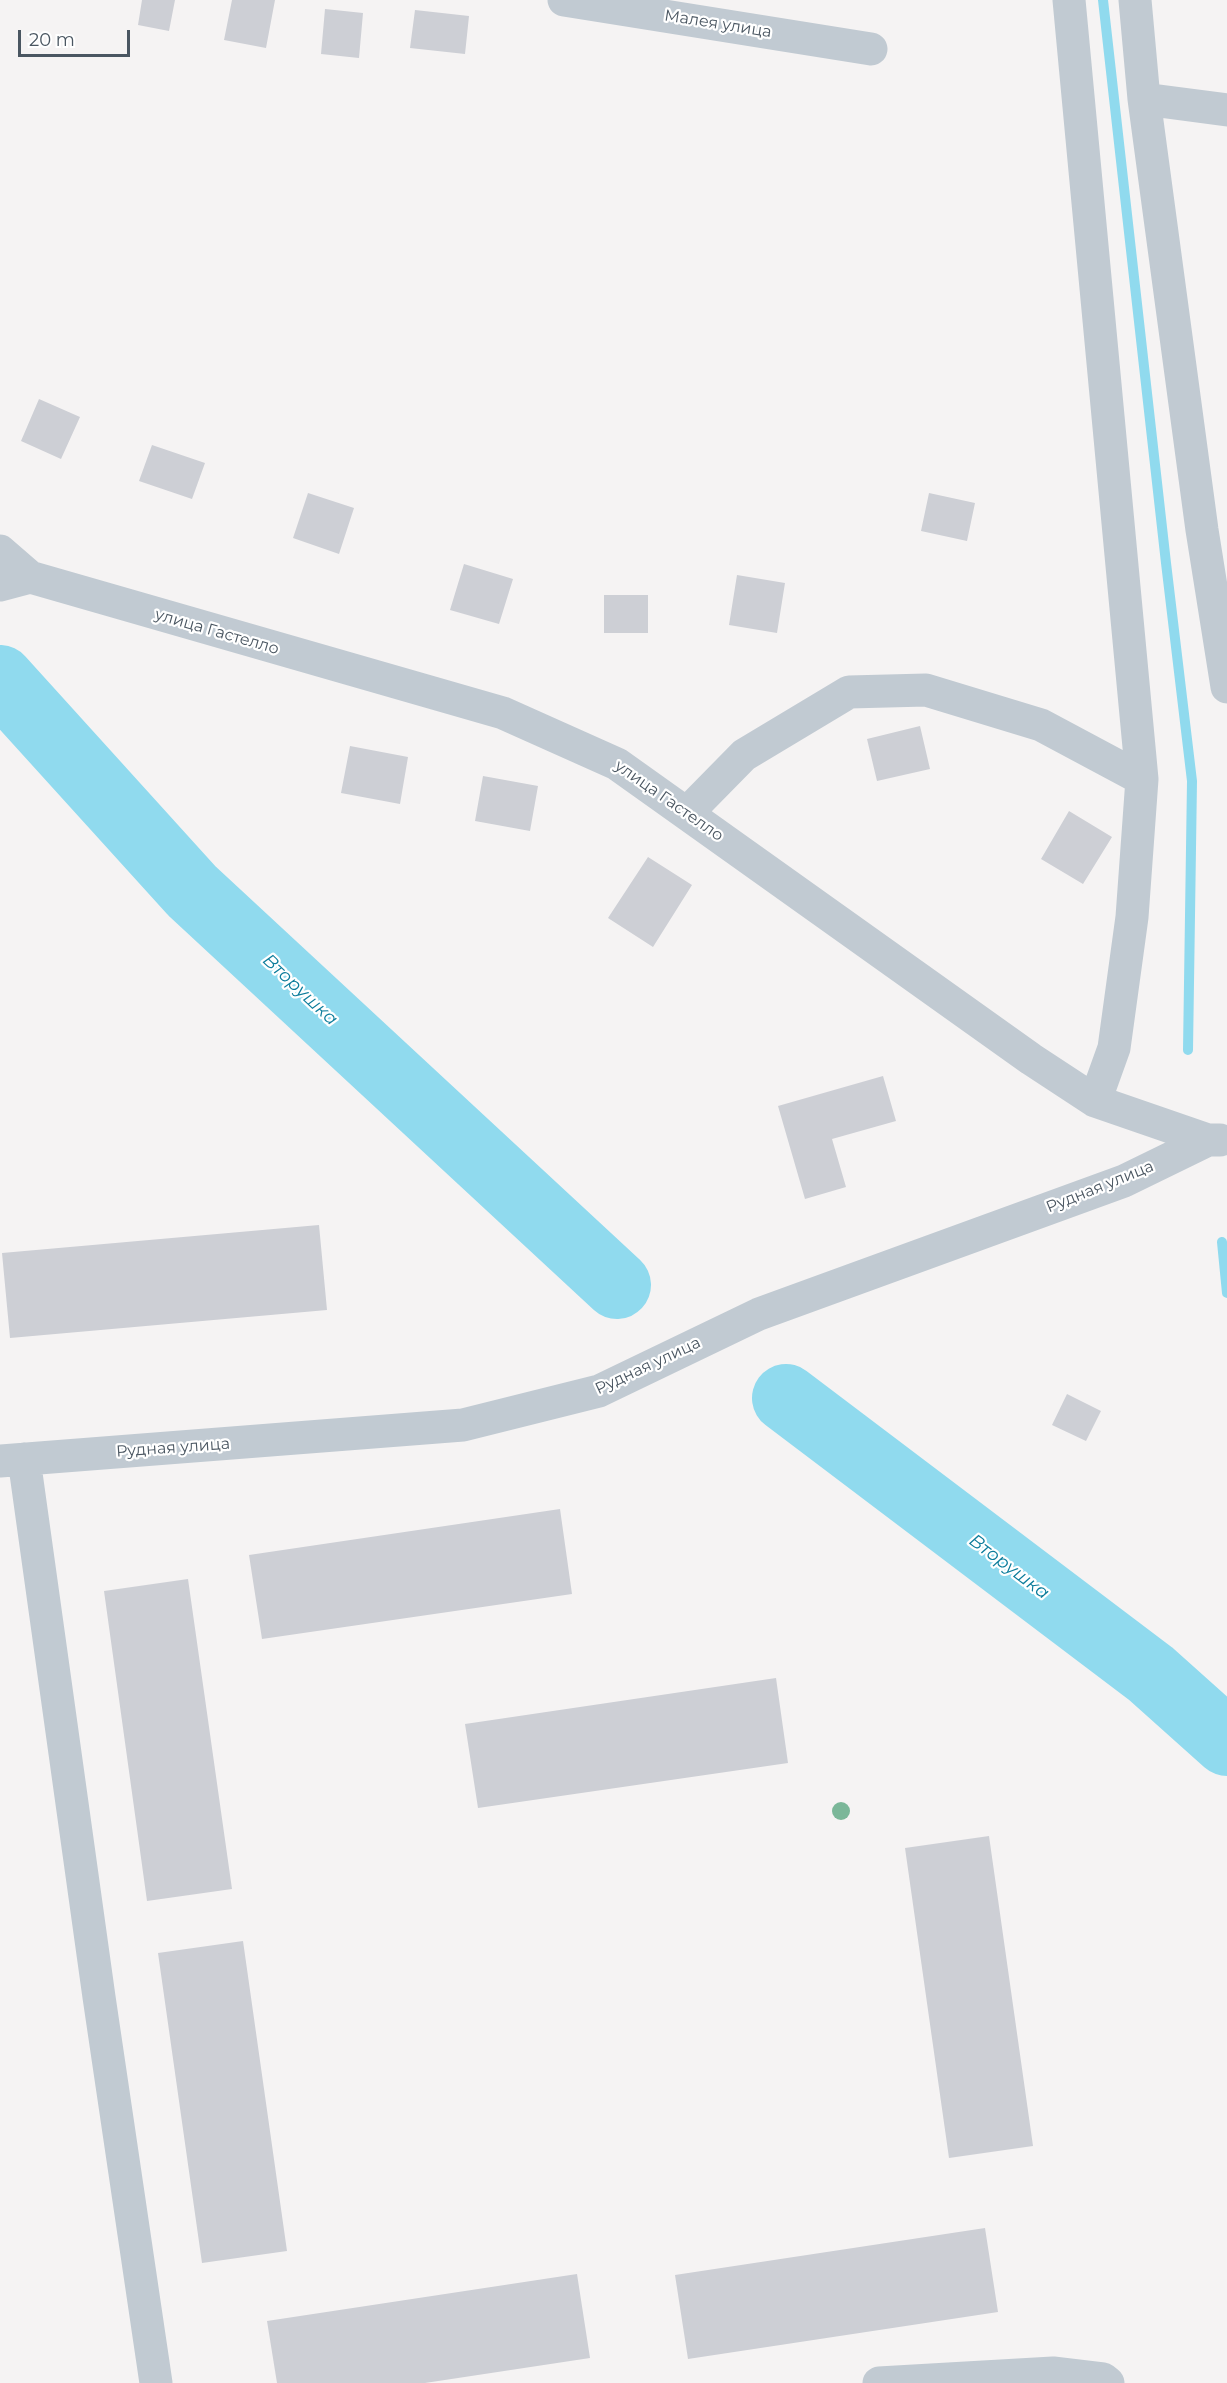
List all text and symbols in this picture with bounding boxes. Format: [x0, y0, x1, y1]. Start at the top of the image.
street label: Малея улица [663, 6, 773, 42]
scale bar [21, 18, 134, 56]
text: 20 m [29, 29, 75, 51]
street label: улица Гастелло [153, 605, 281, 659]
street label: улица Гастелло [611, 756, 727, 846]
water label: Вторушка [258, 950, 342, 1030]
street label: Рудная улица [1043, 1157, 1157, 1217]
street label: Рудная улица [592, 1333, 704, 1399]
street label: Рудная улица [115, 1434, 231, 1462]
water label: Вторушка [965, 1530, 1053, 1604]

